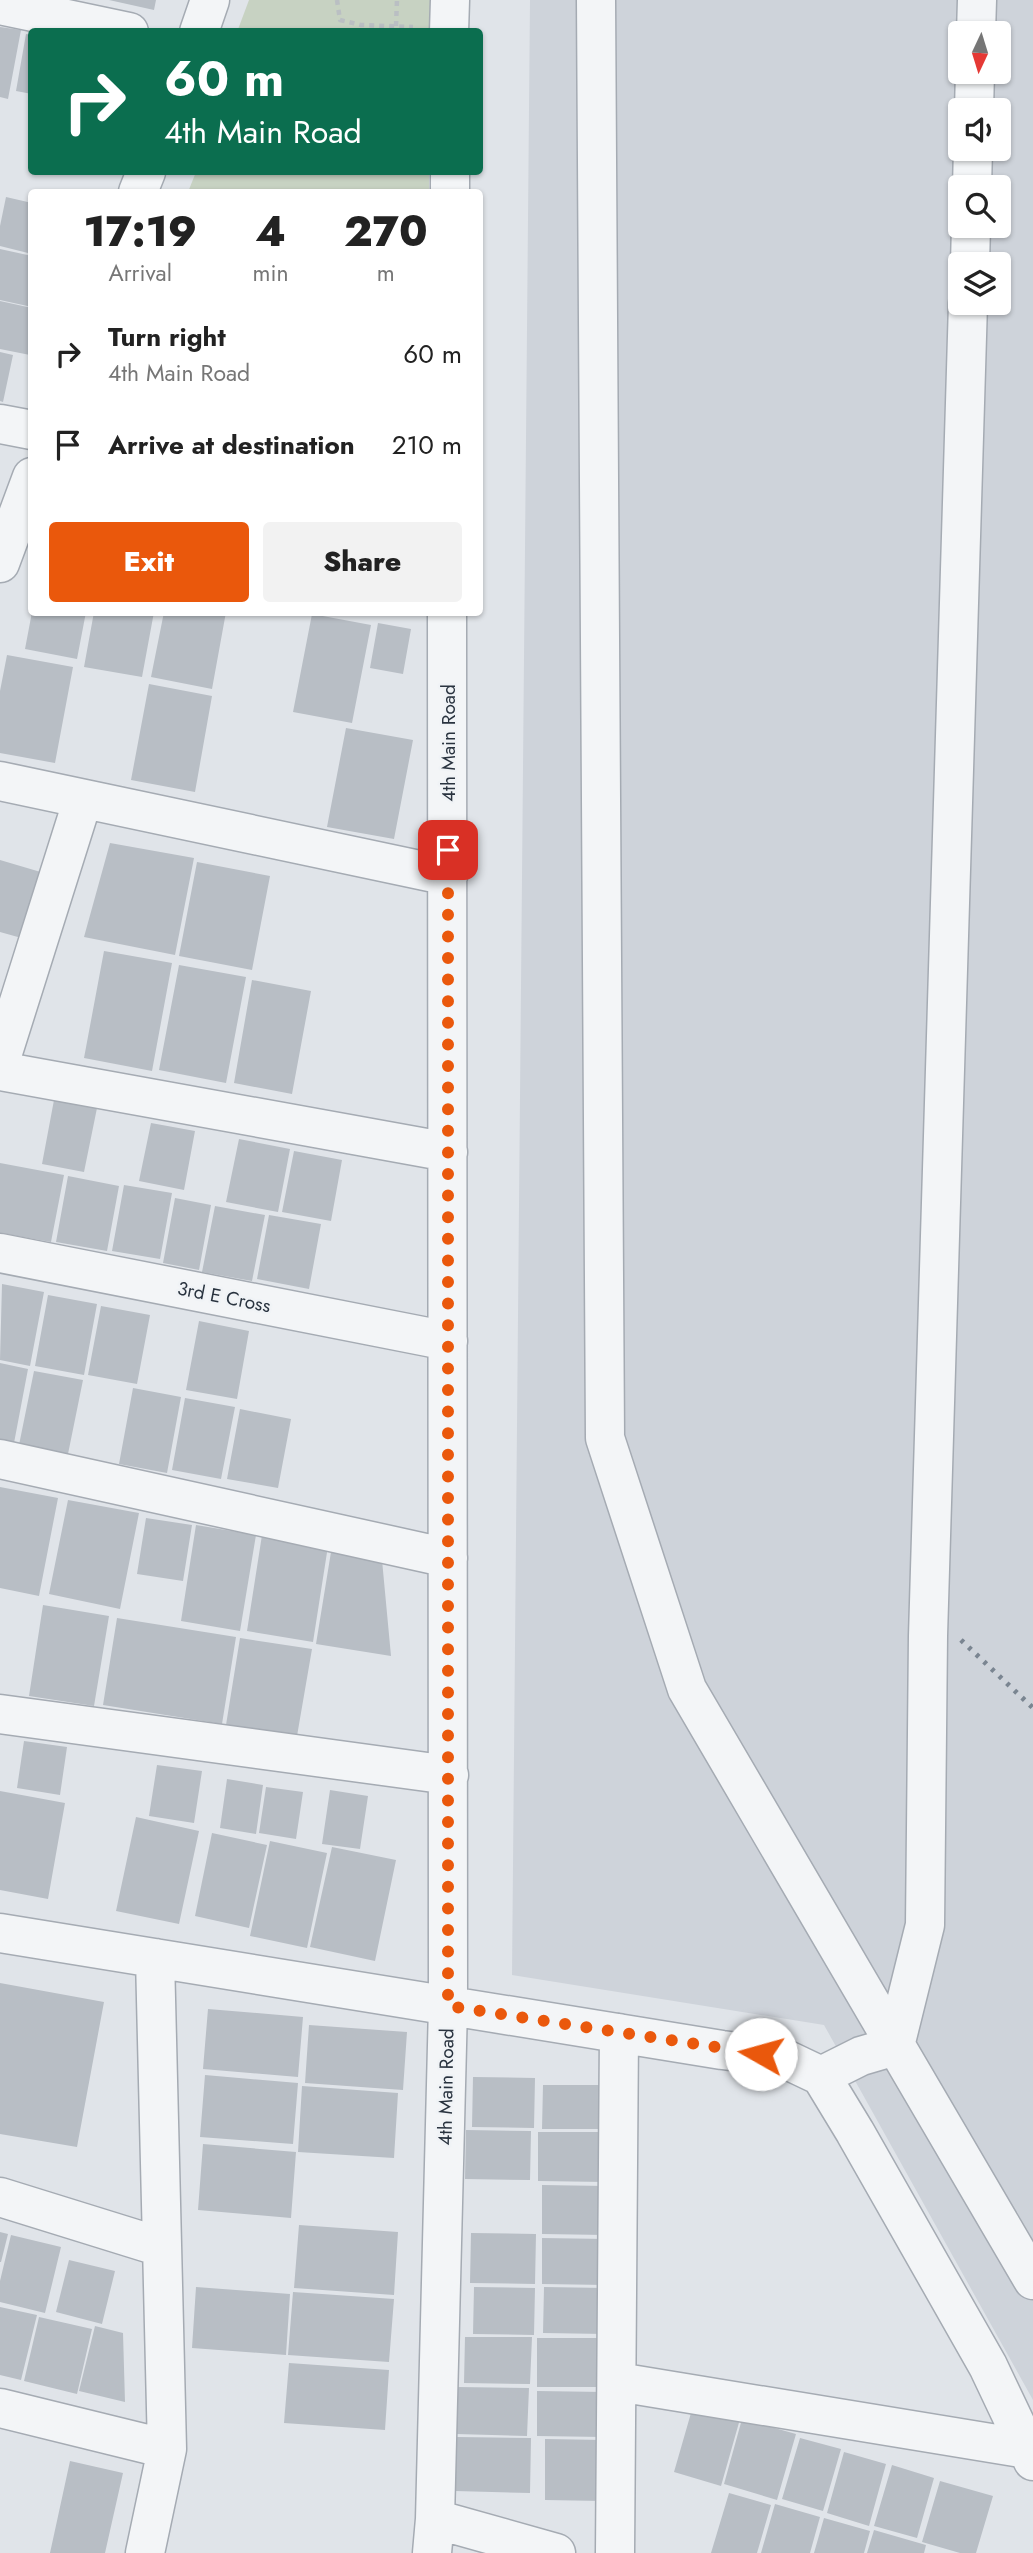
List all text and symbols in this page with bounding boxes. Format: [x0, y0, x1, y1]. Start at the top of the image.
north arrow [948, 21, 1012, 84]
map controls [948, 21, 1011, 315]
text: 60 m [164, 44, 284, 114]
icon: right [49, 56, 140, 147]
button: sound [948, 98, 1011, 161]
text: 4th Main Road [164, 109, 362, 155]
button: search [948, 175, 1011, 238]
text: 17:19 [83, 201, 197, 262]
text: 4 [255, 201, 286, 262]
text: 270 [344, 201, 428, 262]
button: layers [948, 252, 1011, 315]
text: Arrival [109, 256, 172, 290]
text: min [253, 256, 289, 290]
text: m [377, 256, 395, 290]
text: Turn right [108, 318, 226, 356]
icon: right [49, 335, 87, 373]
text: 60 m [403, 335, 462, 373]
text: 4th Main Road [108, 356, 250, 390]
icon: arrive [49, 426, 87, 464]
text: Arrive at destination [108, 426, 355, 464]
text: 210 m [392, 426, 462, 464]
button: Exit [49, 522, 249, 602]
button: Share [263, 522, 462, 602]
street label: 4th Main Road [435, 684, 462, 802]
pin [418, 820, 478, 880]
icon: arrive [429, 831, 467, 869]
street label: 3rd E Cross [175, 1275, 273, 1319]
position arrow [724, 2017, 798, 2091]
street label: 4th Main Road [431, 2028, 461, 2146]

